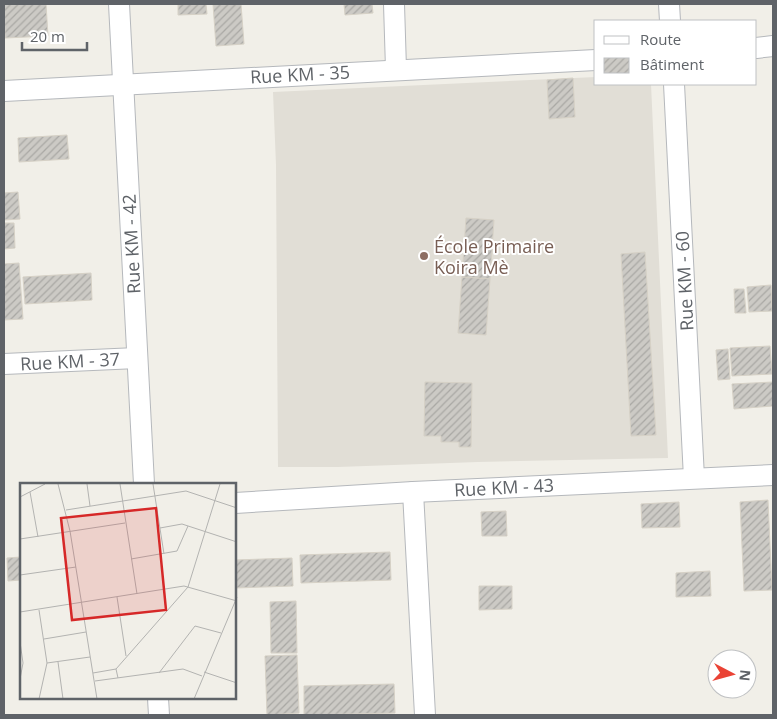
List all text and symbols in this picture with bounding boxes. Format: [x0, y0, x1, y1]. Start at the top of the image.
scale bar [22, 20, 88, 52]
legend [594, 20, 757, 85]
text: 20 m [30, 26, 65, 46]
text: Route [640, 29, 681, 49]
text: Bâtiment [640, 54, 704, 74]
street label: Rue KM - 35 [250, 59, 350, 89]
street label: Rue KM - 42 [116, 194, 146, 294]
street label: Rue KM - 60 [669, 231, 699, 331]
place label: École Primaire Koira Mè [434, 234, 554, 279]
marker: École Primaire Koira Mè [418, 250, 430, 262]
street label: Rue KM - 37 [20, 346, 120, 376]
street label: Rue KM - 43 [454, 472, 554, 502]
inset map [20, 483, 236, 699]
north arrow [707, 649, 757, 699]
text: N [735, 669, 755, 682]

